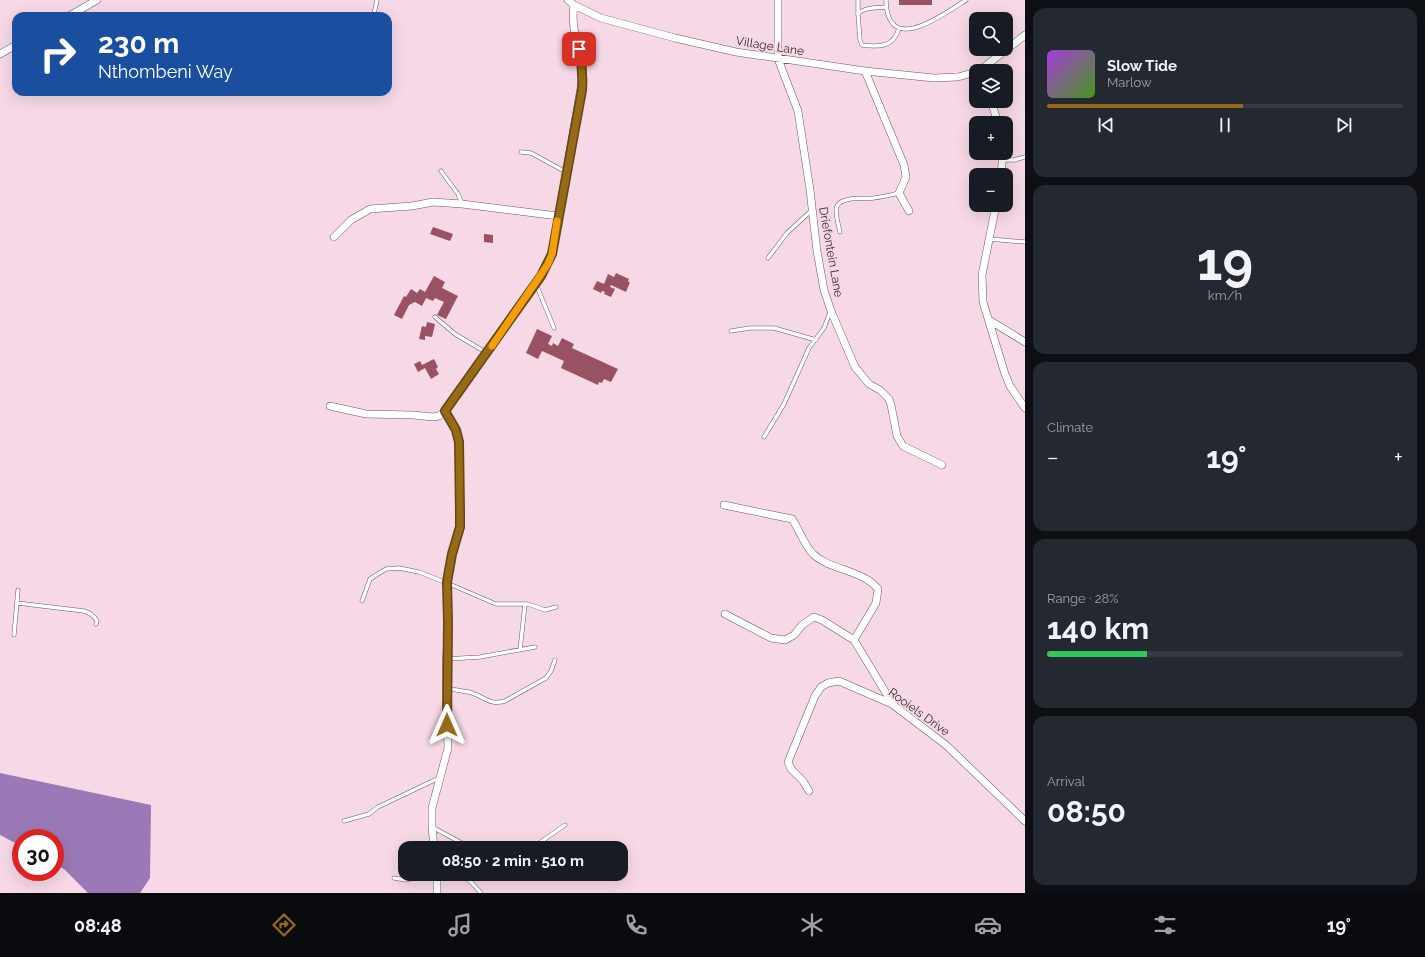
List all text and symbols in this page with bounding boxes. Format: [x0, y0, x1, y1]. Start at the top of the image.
map controls [969, 12, 1013, 212]
button: search [969, 12, 1013, 56]
text: 230 m [98, 27, 179, 60]
icon: right [32, 28, 84, 80]
pin [562, 32, 596, 66]
street label: Village Lane [735, 34, 805, 58]
icon: arrive [568, 38, 590, 60]
text: Slow Tide [1107, 57, 1177, 75]
text: Nthombeni Way [98, 61, 233, 82]
button: layers [969, 64, 1013, 108]
text: Marlow [1107, 75, 1152, 90]
icon: previous [1095, 114, 1117, 136]
icon: pause [1214, 114, 1236, 136]
icon: next [1333, 114, 1355, 136]
button: + [969, 116, 1013, 160]
button: − [969, 168, 1013, 212]
street label: Driefontein Lane [816, 206, 846, 298]
text: 19 [1197, 231, 1253, 292]
text: km/h [1208, 288, 1242, 303]
text: Climate [1047, 420, 1093, 435]
text: 19° [1206, 440, 1246, 475]
text: − [1047, 444, 1059, 470]
text: + [1394, 444, 1403, 470]
text: Range · 28% [1047, 591, 1119, 606]
text: 140 km [1047, 611, 1149, 646]
street label: Rooiels Drive [886, 685, 952, 739]
position arrow [426, 704, 468, 746]
text: Arrival [1047, 774, 1085, 789]
text: 08:50 [1047, 794, 1126, 829]
speed limit sign: 30 [12, 829, 64, 881]
text: 08:50 · 2 min · 510 m [442, 852, 584, 870]
icon: directions [270, 911, 298, 939]
icon: music [446, 911, 474, 939]
icon: phone [622, 911, 650, 939]
icon: climate [798, 911, 826, 939]
icon: car [974, 911, 1002, 939]
icon: filters [1151, 911, 1179, 939]
text: 08:48 [74, 915, 122, 936]
text: 19° [1327, 915, 1351, 936]

